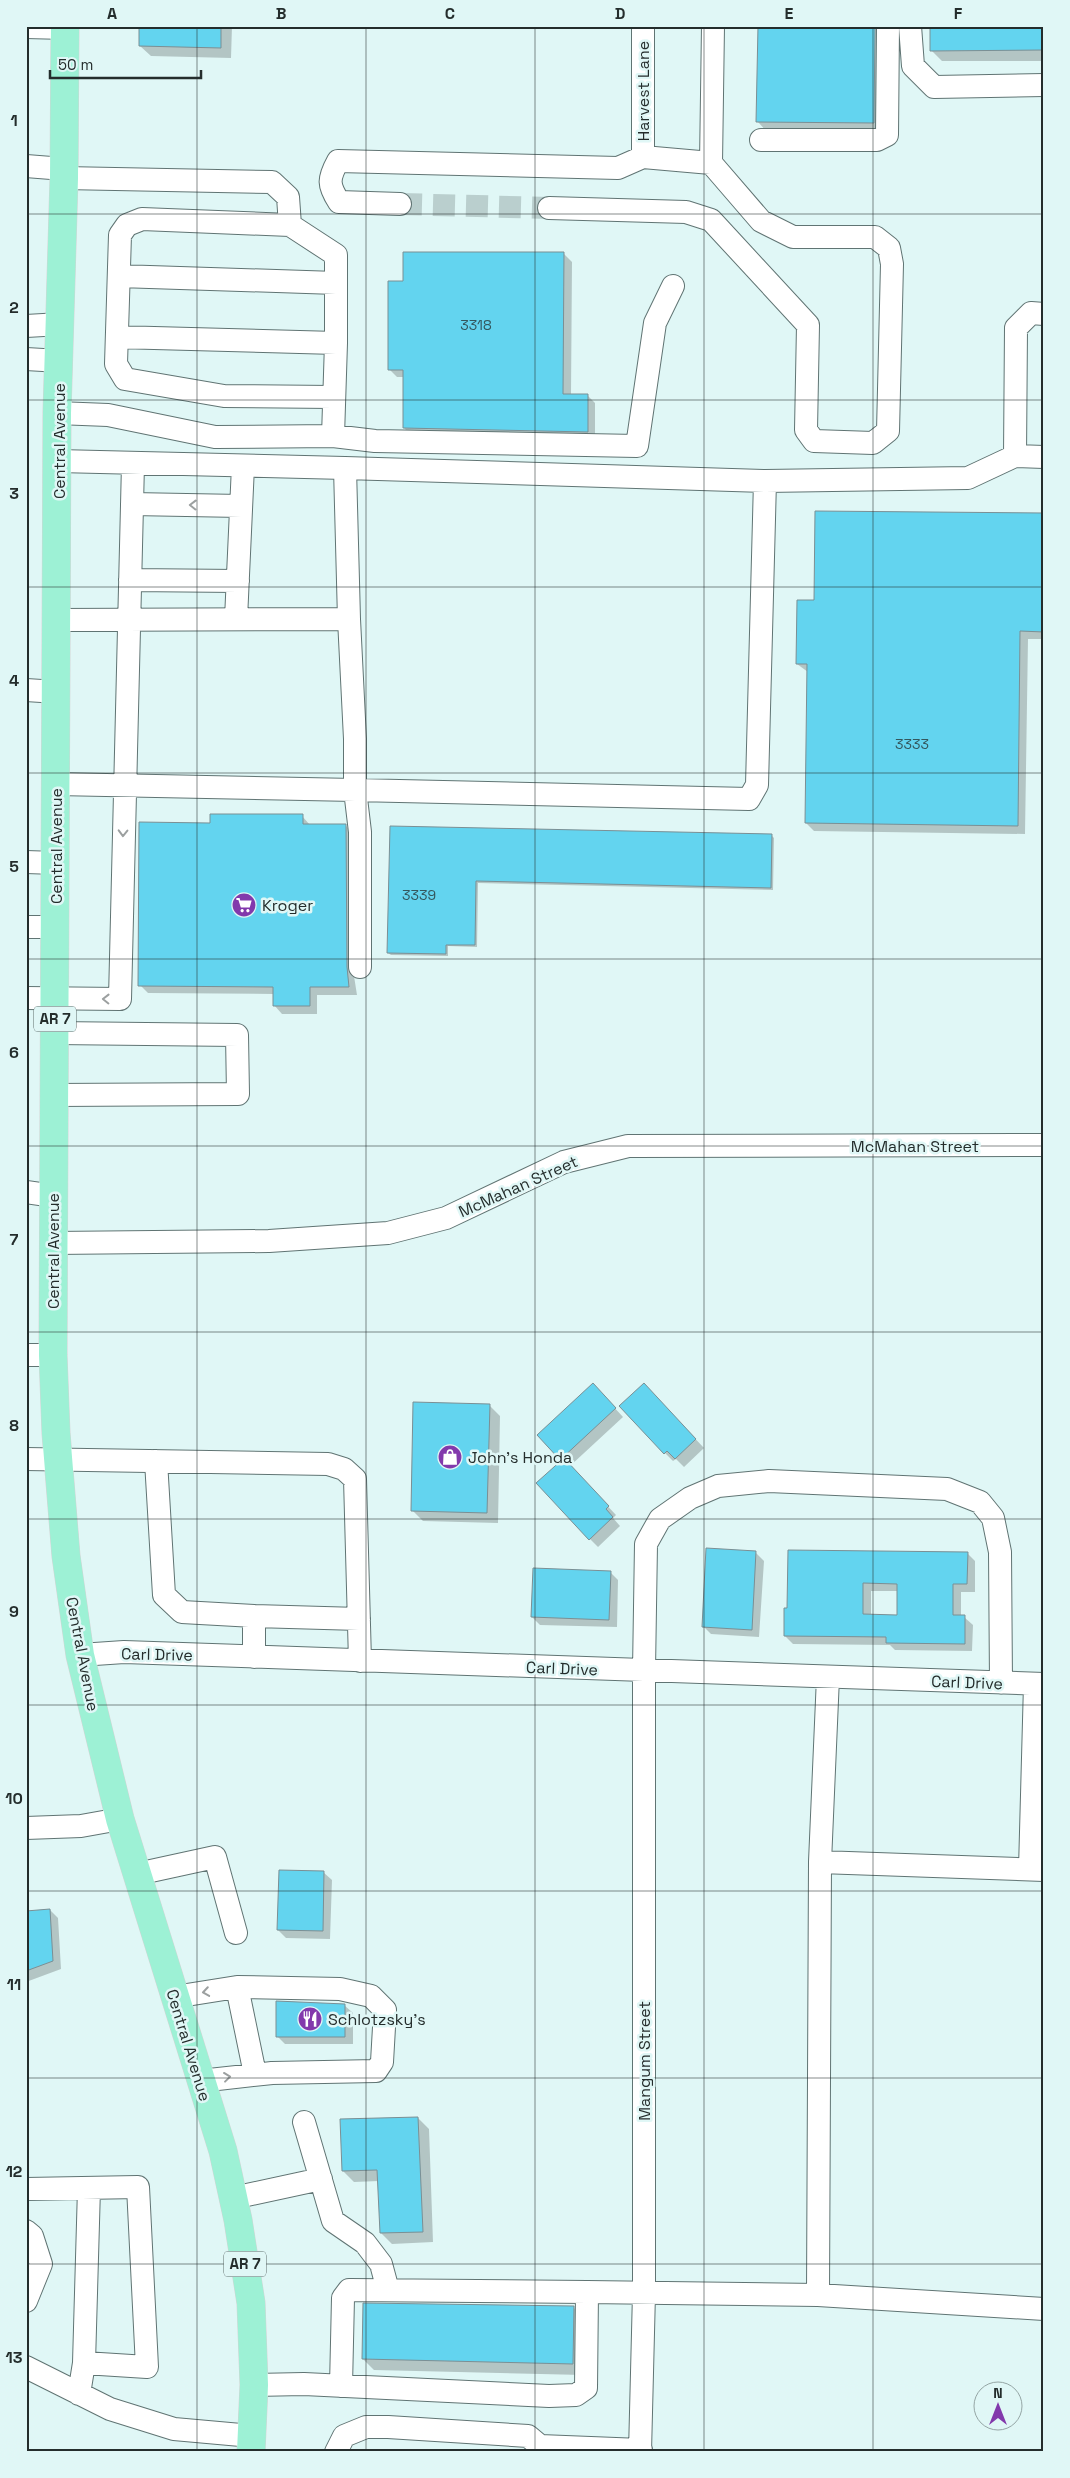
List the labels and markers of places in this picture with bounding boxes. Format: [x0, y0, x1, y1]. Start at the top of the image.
supermarket icon: Kroger [231, 892, 257, 918]
place label: Kroger [262, 895, 313, 916]
shop icon: John's Honda [437, 1444, 463, 1470]
place label: John's Honda [468, 1447, 572, 1468]
restaurant icon: Schlotzsky's [297, 2006, 323, 2032]
place label: Schlotzsky's [328, 2009, 426, 2030]

